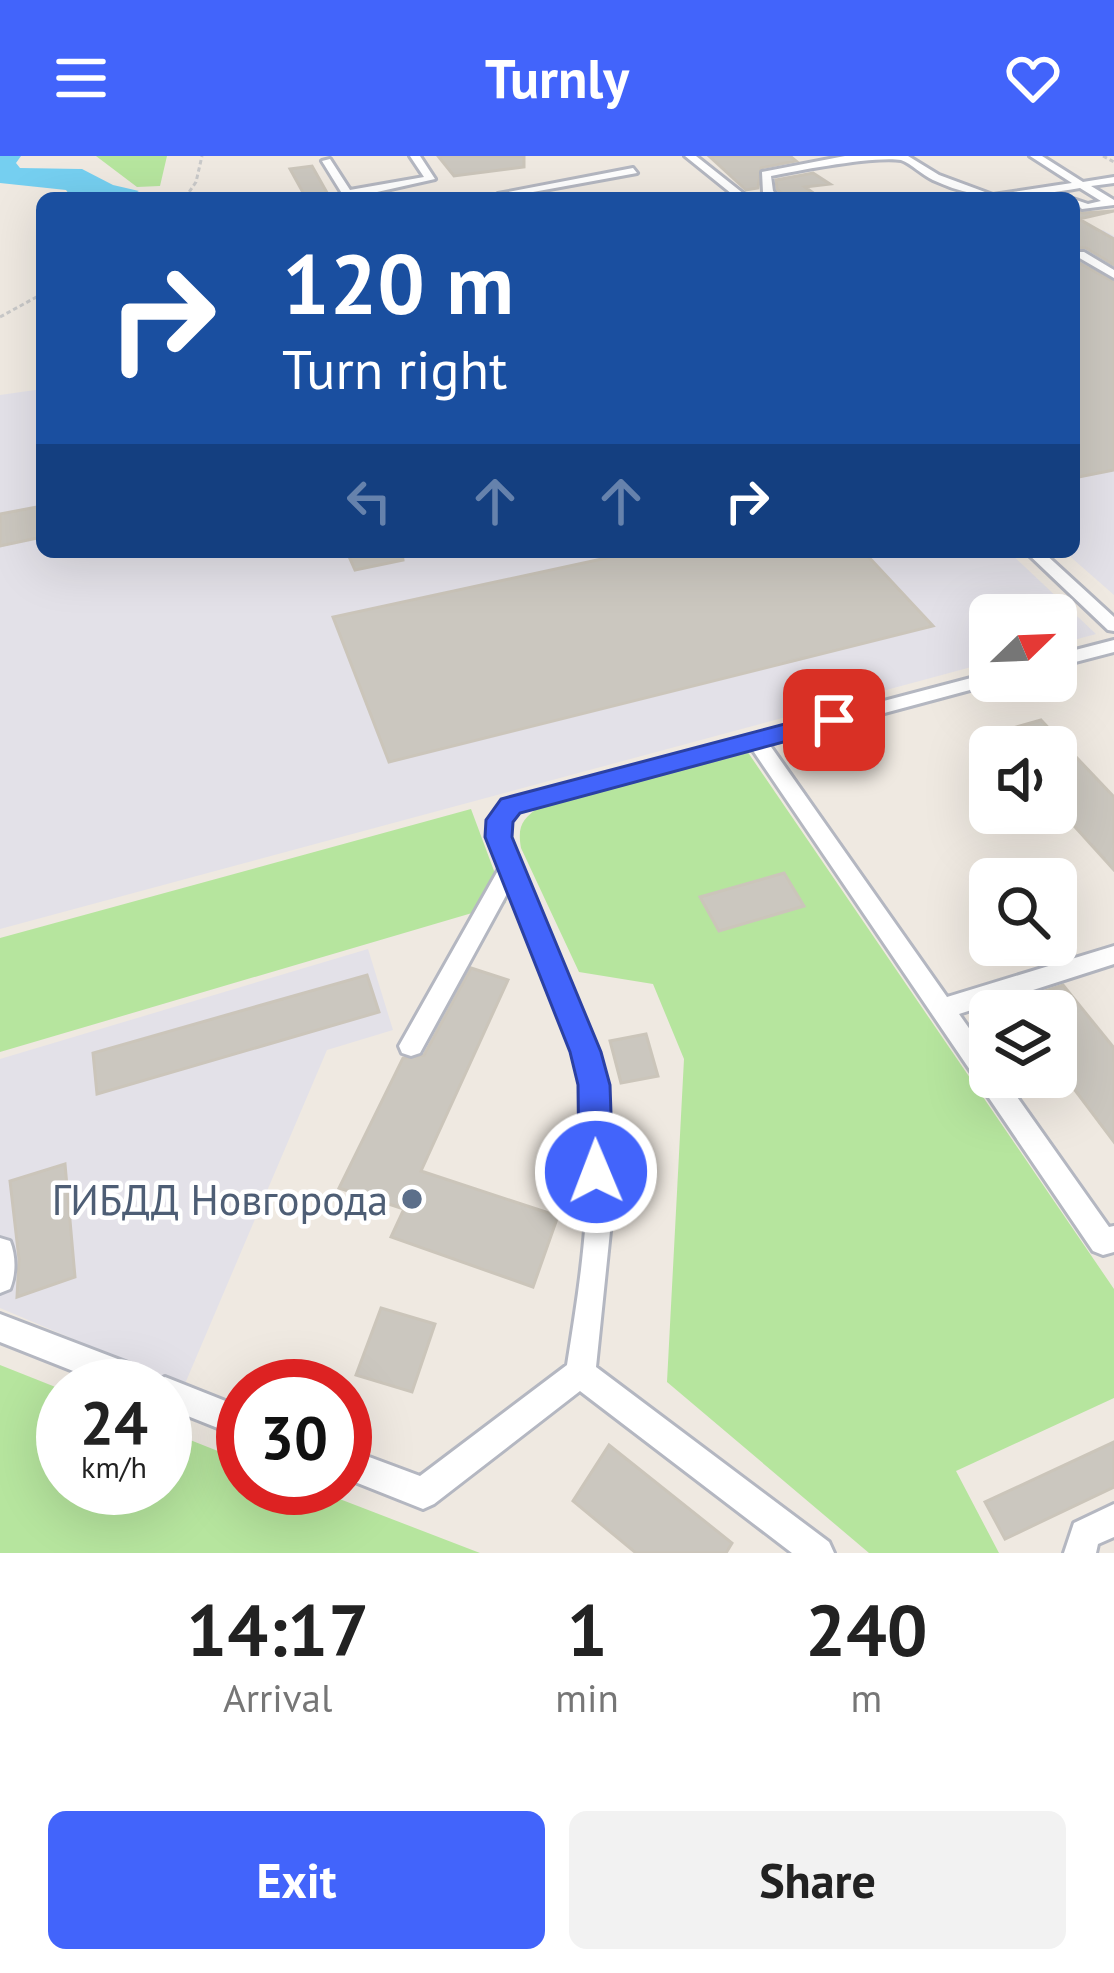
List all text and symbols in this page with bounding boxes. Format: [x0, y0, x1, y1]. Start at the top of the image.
text: Turnly [485, 43, 629, 113]
icon: menu [48, 45, 114, 111]
icon: heart [1000, 45, 1066, 111]
text: 120 m [282, 228, 514, 337]
icon: right [84, 240, 240, 396]
text: Turn right [282, 334, 507, 404]
icon: left [336, 468, 402, 534]
icon: ahead [462, 468, 528, 534]
icon: ahead [588, 468, 654, 534]
icon: right [714, 468, 780, 534]
north arrow [969, 594, 1077, 702]
map controls [969, 594, 1077, 1098]
pin [783, 669, 885, 771]
icon: arrive [801, 687, 867, 753]
button: sound [969, 726, 1077, 834]
button: search [969, 858, 1077, 966]
button: layers [969, 990, 1077, 1098]
position arrow [533, 1109, 659, 1235]
place label: ГИБДД Новгорода [52, 1172, 388, 1227]
marker: ГИБДД Новгорода [399, 1186, 425, 1212]
speed limit sign: 30 [216, 1359, 372, 1515]
text: 24 [80, 1383, 148, 1461]
text: km/h [81, 1447, 147, 1486]
text: 14:17 [186, 1583, 369, 1676]
text: 1 [567, 1583, 608, 1676]
text: 240 [805, 1583, 928, 1676]
text: Arrival [223, 1672, 332, 1723]
text: min [555, 1672, 619, 1723]
text: m [851, 1672, 882, 1723]
button: Exit [48, 1811, 545, 1949]
button: Share [569, 1811, 1066, 1949]

